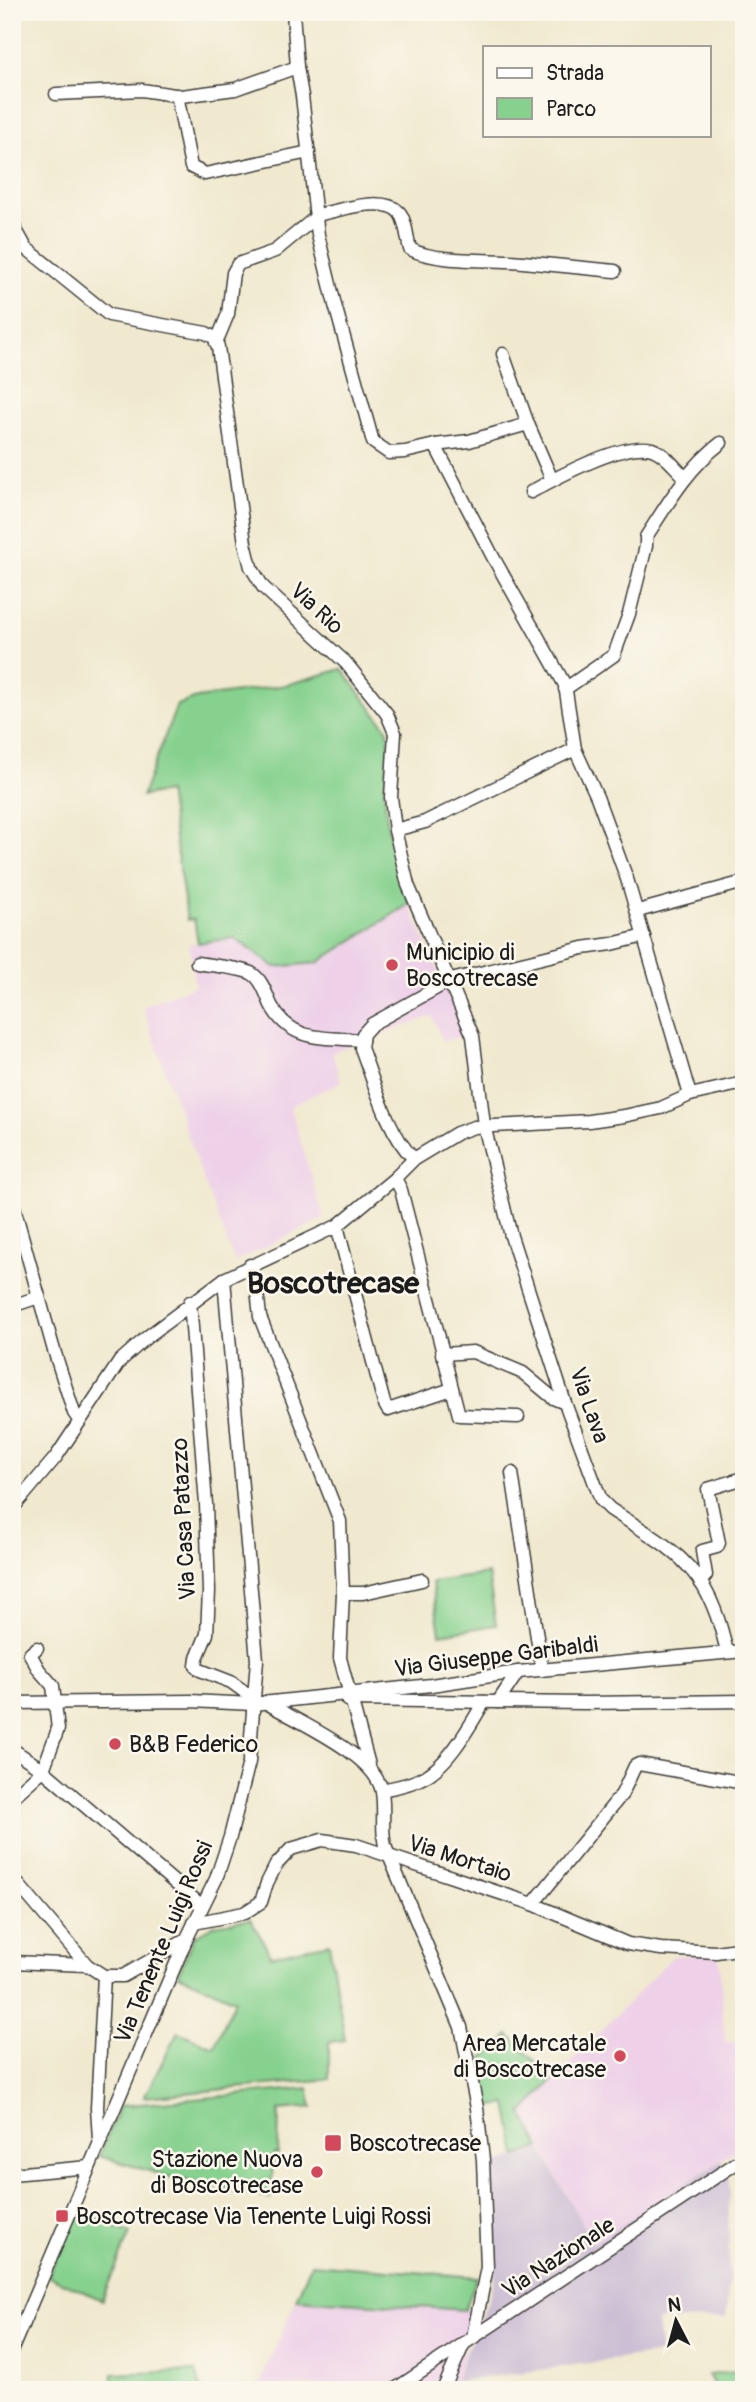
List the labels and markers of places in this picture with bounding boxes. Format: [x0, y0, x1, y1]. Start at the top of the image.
place label: Municipio di Boscotrecase [406, 938, 539, 993]
marker: Municipio di Boscotrecase [384, 957, 400, 973]
place label: B&B Federico [129, 1730, 258, 1759]
marker: B&B Federico [107, 1736, 123, 1752]
place label: Area Mercatale di Boscotrecase [454, 2029, 607, 2084]
marker: Area Mercatale di Boscotrecase [612, 2048, 628, 2064]
place label: Boscotrecase [349, 2129, 482, 2158]
marker: Boscotrecase [323, 2133, 343, 2153]
place label: Stazione Nuova di Boscotrecase [151, 2145, 304, 2200]
marker: Stazione Nuova di Boscotrecase [309, 2164, 325, 2180]
place label: Boscotrecase Via Tenente Luigi Rossi [76, 2202, 431, 2231]
marker: Boscotrecase Via Tenente Luigi Rossi [54, 2208, 70, 2224]

